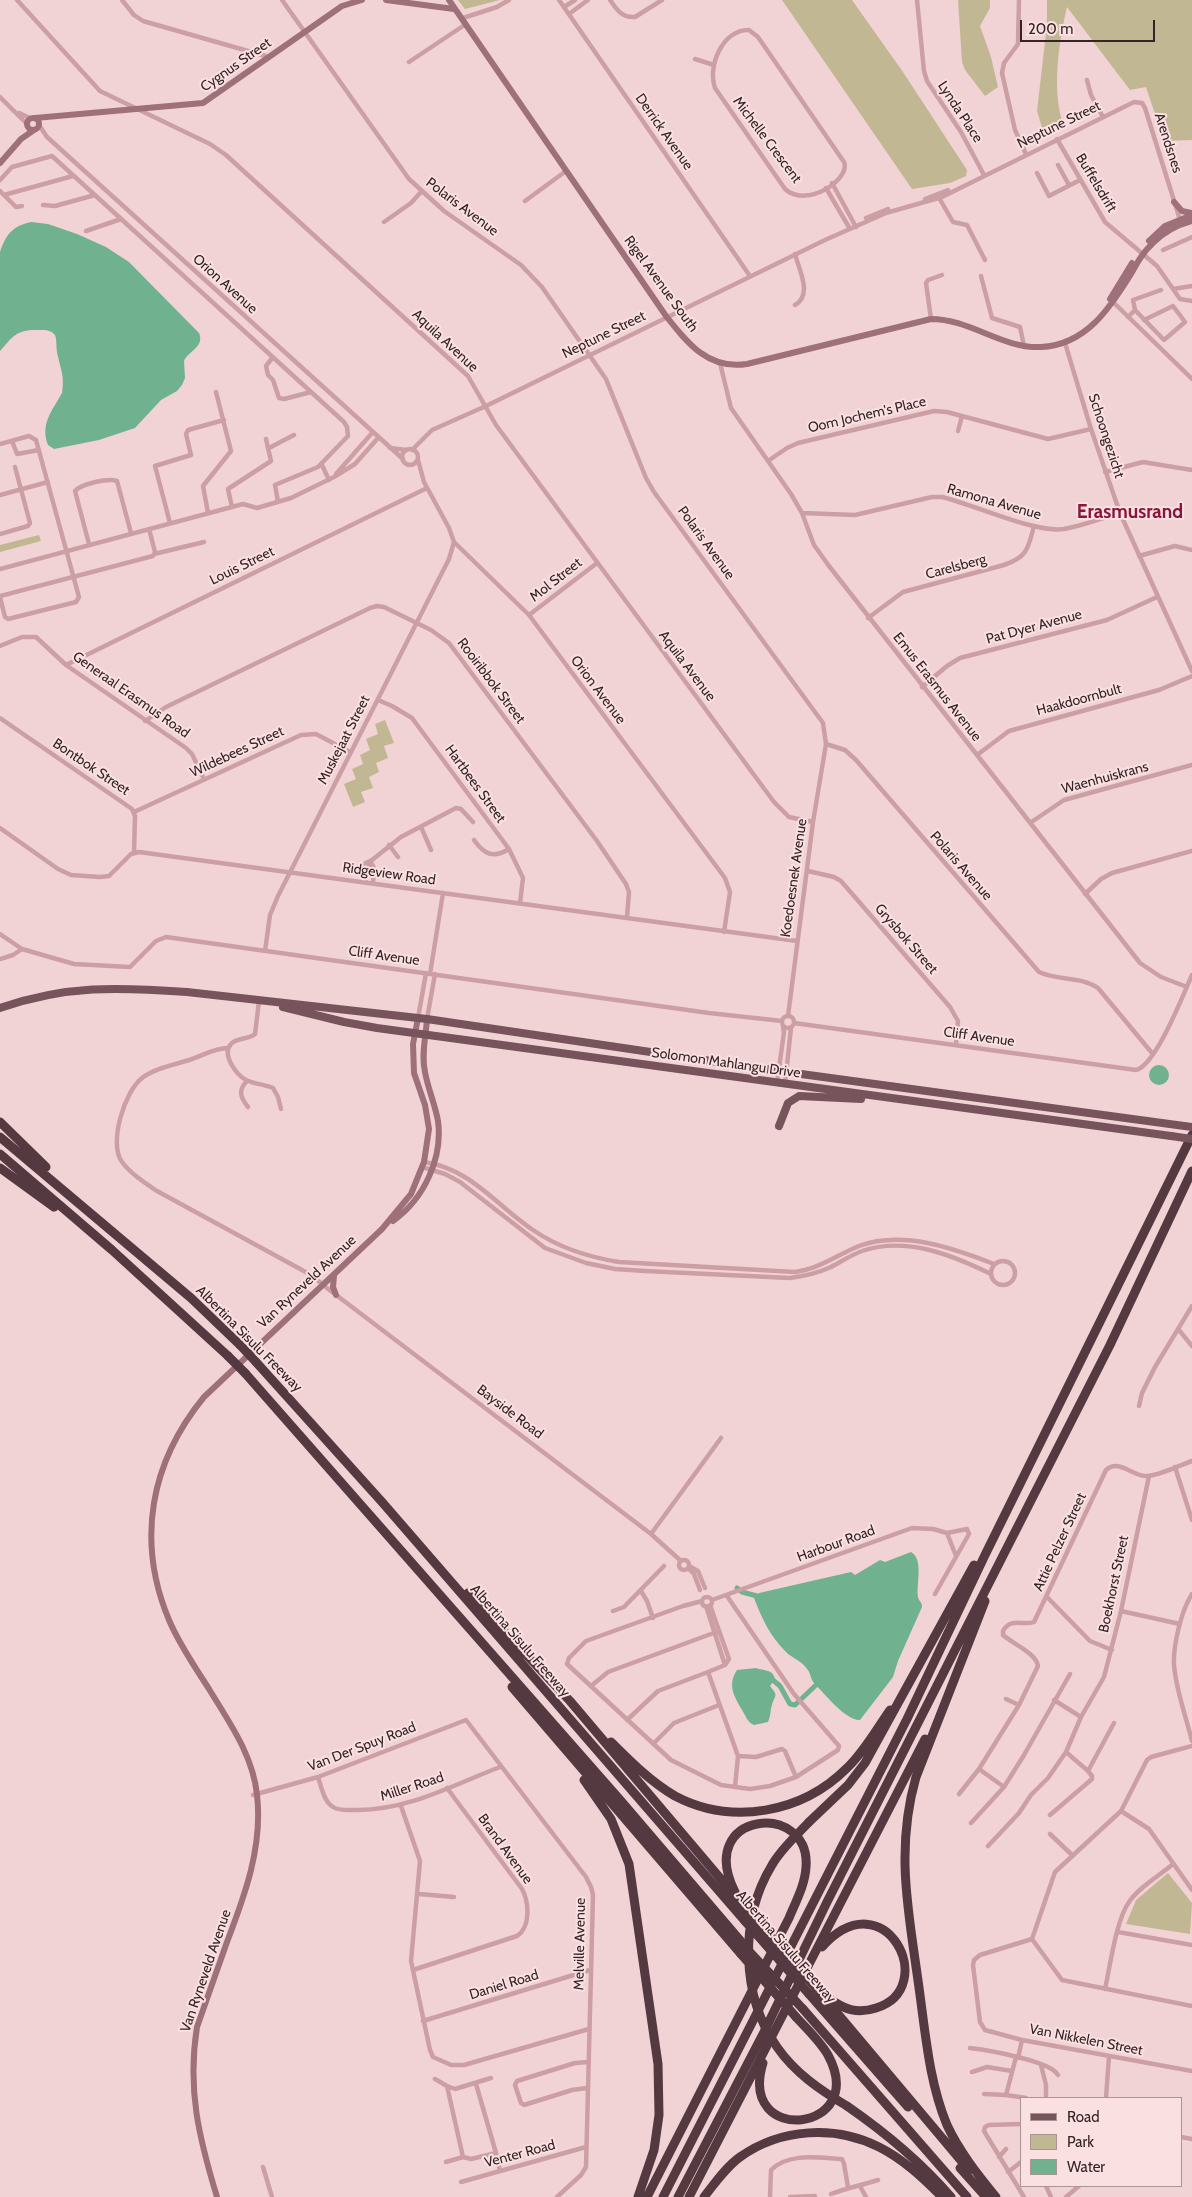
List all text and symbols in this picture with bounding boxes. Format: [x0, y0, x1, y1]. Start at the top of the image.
scale bar [1022, 10, 1157, 42]
text: 200 m [1028, 20, 1073, 38]
street label: Cygnus Street [197, 34, 275, 96]
street label: Lynda Place [934, 78, 986, 146]
street label: Derrick Avenue [632, 91, 696, 173]
street label: Michelle Crescent [729, 94, 805, 186]
street label: Neptune Street [1015, 98, 1103, 152]
street label: Arendsnes [1150, 111, 1186, 175]
street label: Buffelsdrift [1072, 151, 1120, 215]
street label: Polaris Avenue [422, 174, 502, 240]
street label: Rigel Avenue South [620, 233, 702, 335]
street label: Orion Avenue [189, 251, 261, 317]
street label: Aquila Avenue [409, 306, 481, 376]
street label: Neptune Street [560, 308, 648, 362]
street label: Schoongezicht [1084, 392, 1128, 480]
street label: Oom Jochem's Place [806, 393, 928, 437]
street label: Ramona Avenue [945, 481, 1043, 523]
district label: Erasmusrand [1077, 501, 1183, 523]
street label: Polaris Avenue [674, 503, 738, 583]
street label: Louis Street [207, 543, 277, 589]
street label: Carelsberg [924, 551, 988, 583]
street label: Mol Street [527, 555, 585, 605]
street label: Pat Dyer Avenue [984, 606, 1084, 648]
street label: Aquila Avenue [655, 627, 719, 705]
street label: Emus Erasmus Avenue [889, 629, 985, 745]
street label: Rooiribbok Street [453, 635, 529, 727]
street label: Generaal Erasmus Road [69, 648, 193, 742]
street label: Orion Avenue [567, 653, 629, 727]
street label: Haakdoornbult [1035, 681, 1123, 719]
street label: Muskejaat Street [314, 693, 374, 787]
street label: Wildebees Street [188, 723, 286, 781]
street label: Bontbok Street [49, 735, 133, 799]
street label: Hartbees Street [441, 742, 509, 826]
street label: Waenhuiskrans [1060, 758, 1150, 798]
street label: Koedoesnek Avenue [777, 818, 811, 938]
street label: Polaris Avenue [926, 828, 996, 904]
street label: Ridgeview Road [341, 859, 437, 889]
street label: Grysbok Street [871, 900, 941, 978]
street label: Cliff Avenue [347, 943, 421, 969]
street label: Cliff Avenue [942, 1024, 1016, 1050]
street label: Solomon Mahlangu Drive [651, 1044, 801, 1082]
street label: Van Ryneveld Avenue [254, 1232, 360, 1332]
street label: Albertina Sisulu Freeway [192, 1282, 306, 1396]
street label: Bayside Road [473, 1382, 547, 1442]
street label: Attie Pelzer Street [1030, 1490, 1090, 1594]
street label: Harbour Road [795, 1522, 877, 1566]
street label: Boekhorst Street [1096, 1534, 1132, 1634]
street label: Albertina Sisulu Freeway [467, 1581, 573, 1701]
street label: Van Der Spuy Road [306, 1719, 418, 1775]
street label: Miller Road [378, 1769, 446, 1805]
street label: Brand Avenue [474, 1811, 536, 1887]
street label: Albertina Sisulu Freeway [733, 1887, 839, 2007]
street label: Melville Avenue [571, 1898, 589, 1990]
street label: Van Ryneveld Avenue [177, 1908, 235, 2034]
street label: Daniel Road [467, 1967, 541, 2003]
street label: Van Nikkelen Street [1028, 2021, 1144, 2059]
legend [1020, 2097, 1182, 2187]
text: Road [1067, 2108, 1100, 2126]
text: Park [1067, 2133, 1094, 2151]
street label: Venter Road [483, 2137, 557, 2171]
text: Water [1067, 2158, 1105, 2176]

